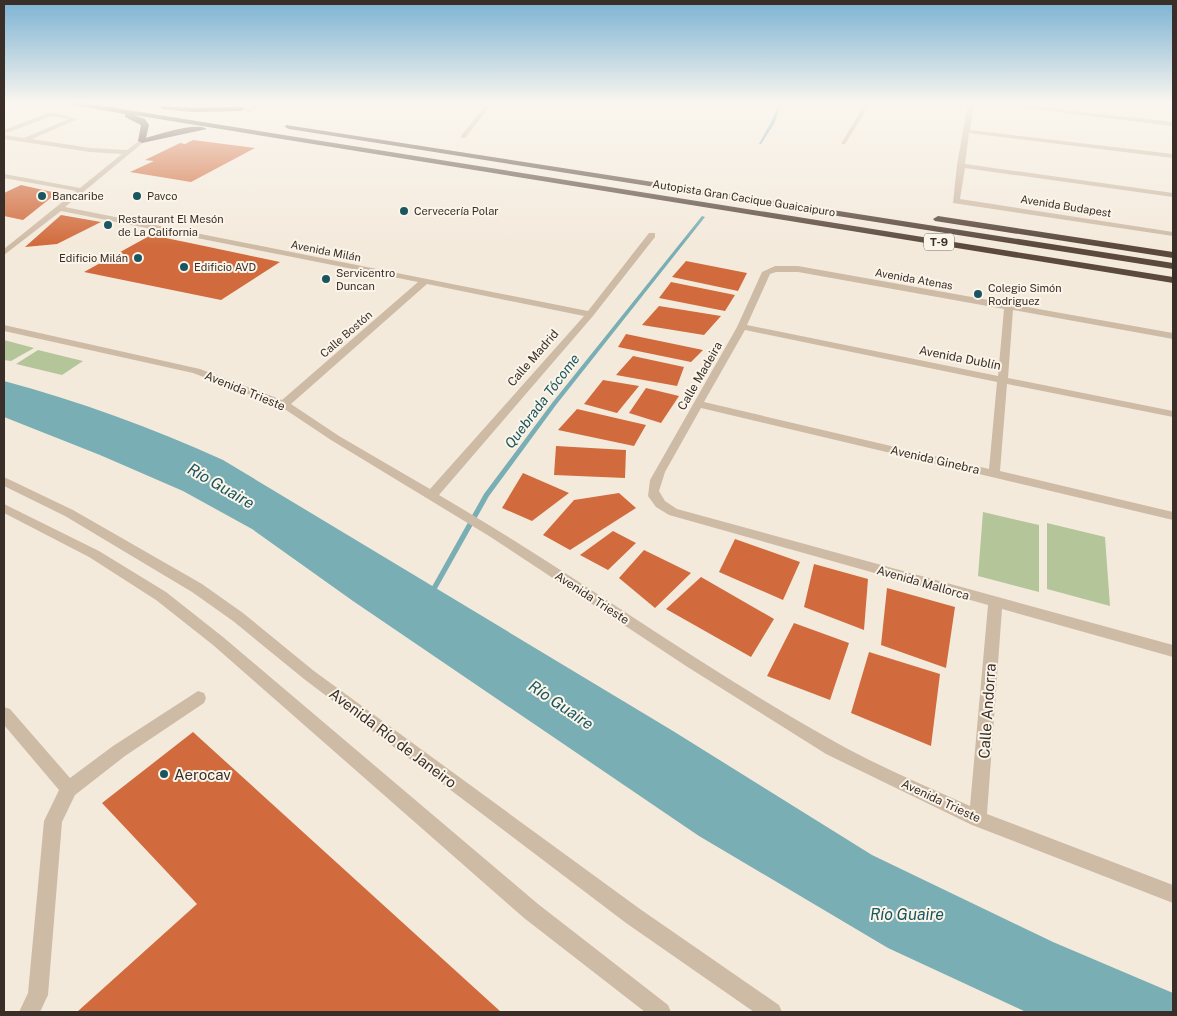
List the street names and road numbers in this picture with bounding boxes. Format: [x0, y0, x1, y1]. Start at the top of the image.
street label: Autopista Gran Cacique Guaicaipuro [652, 178, 836, 218]
street label: Avenida Budapest [1020, 193, 1112, 219]
road number: T-9 [924, 233, 954, 250]
street label: Avenida Milán [290, 238, 362, 264]
street label: Avenida Atenas [874, 266, 954, 292]
street label: Calle Bostón [318, 308, 374, 360]
street label: Calle Madrid [505, 327, 561, 389]
street label: Calle Madeira [675, 339, 725, 413]
street label: Avenida Dublín [918, 343, 1002, 373]
street label: Avenida Trieste [203, 368, 287, 414]
street label: Avenida Ginebra [889, 443, 981, 477]
street label: Avenida Mallorca [875, 563, 971, 603]
street label: Avenida Trieste [552, 569, 632, 627]
street label: Calle Andorra [975, 663, 999, 759]
street label: Avenida Río de Janeiro [326, 685, 460, 791]
street label: Avenida Trieste [899, 777, 983, 825]

